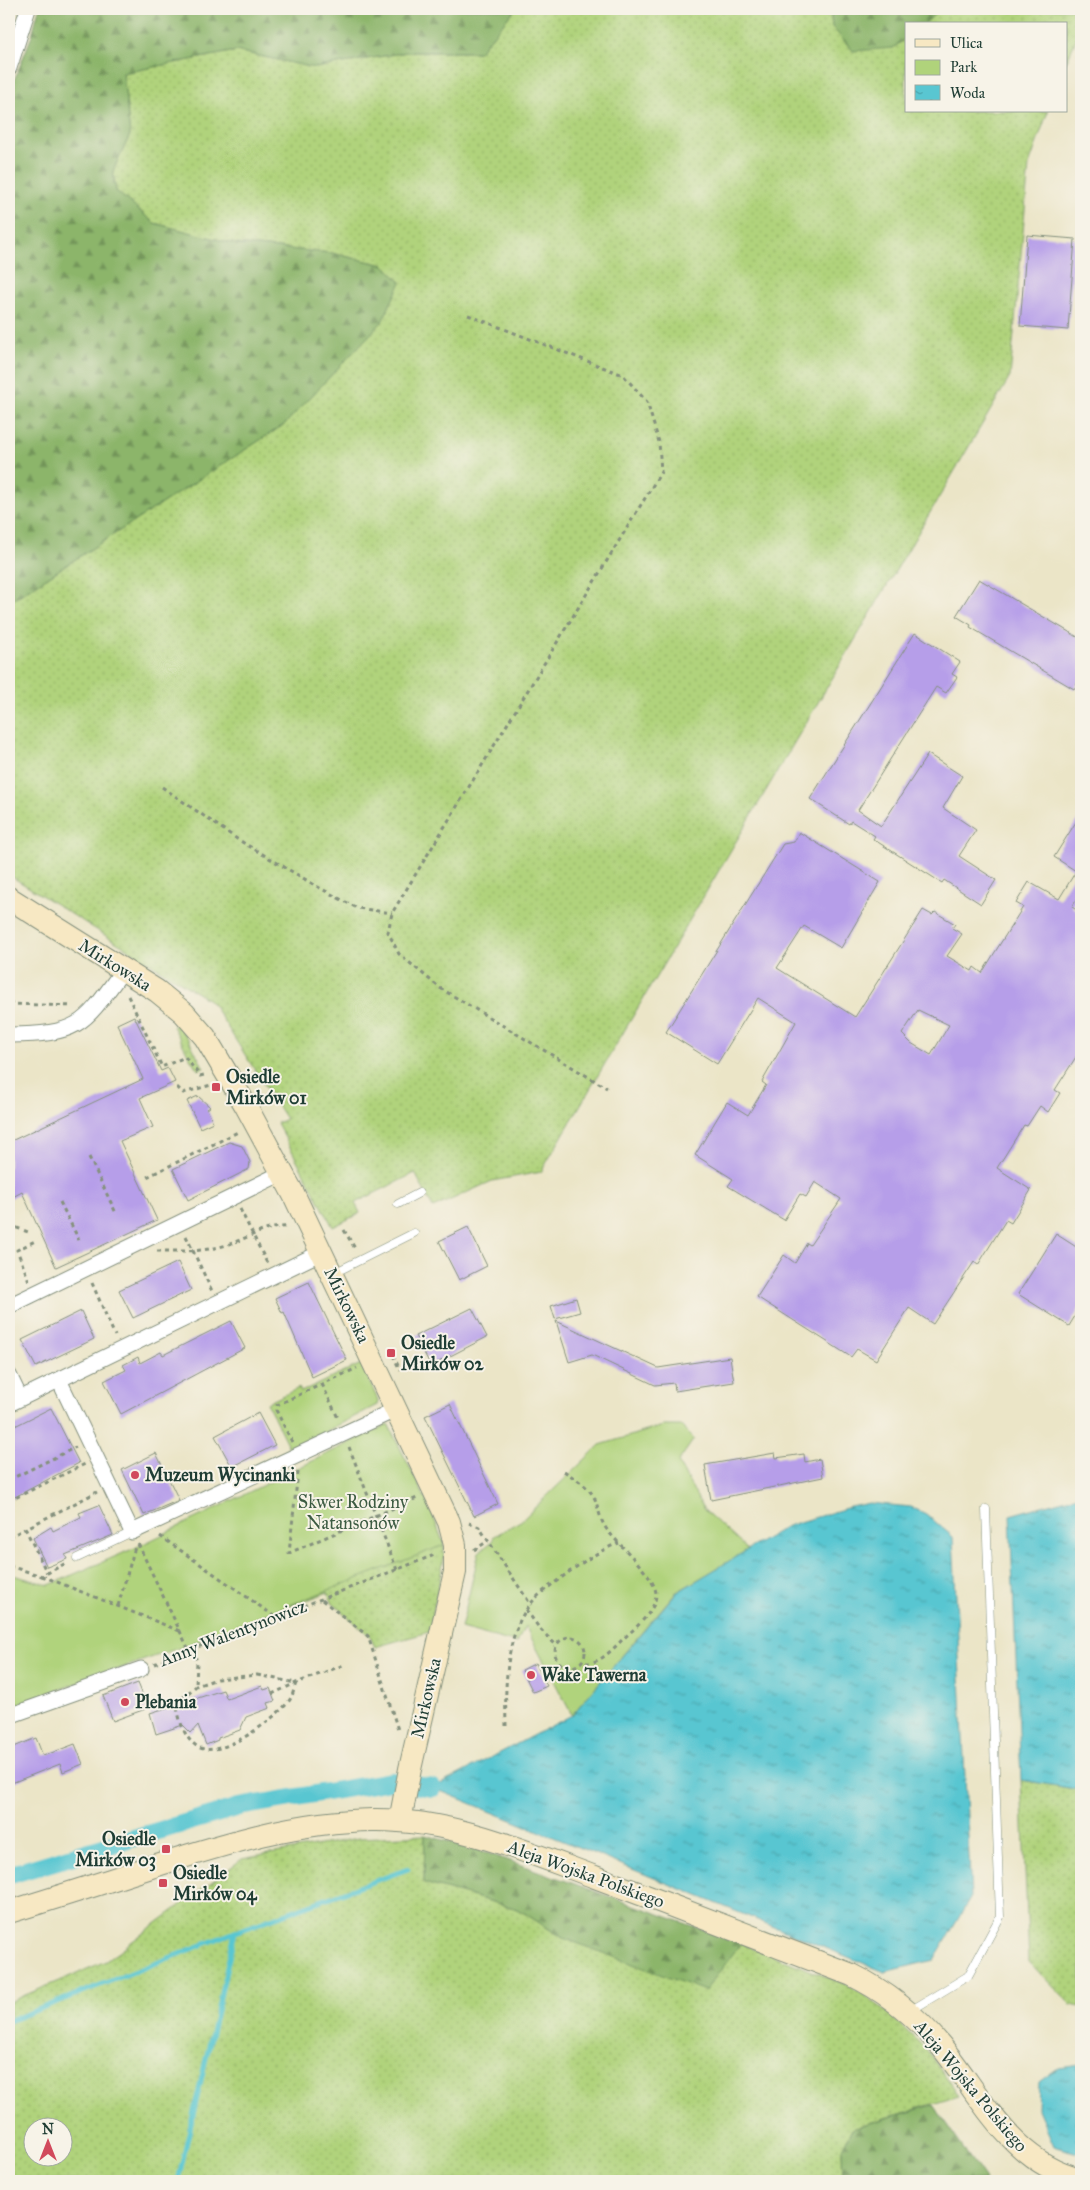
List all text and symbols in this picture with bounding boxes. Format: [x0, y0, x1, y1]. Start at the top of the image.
legend [905, 22, 1068, 112]
text: Ulica [950, 34, 983, 52]
text: Park [950, 58, 977, 76]
text: Woda [950, 84, 986, 102]
street label: Mirkowska [75, 934, 156, 996]
place label: Osiedle Mirków 01 [226, 1066, 307, 1109]
marker: Osiedle Mirków 01 [210, 1081, 222, 1093]
street label: Mirkowska [319, 1263, 375, 1347]
place label: Osiedle Mirków 02 [401, 1332, 485, 1375]
marker: Osiedle Mirków 02 [385, 1347, 397, 1359]
place label: Muzeum Wycinanki [145, 1464, 297, 1487]
marker: Muzeum Wycinanki [129, 1469, 141, 1481]
park label: Skwer Rodziny Natansonów [298, 1491, 409, 1534]
street label: Anny Walentynowicz [155, 1595, 310, 1672]
street label: Mirkowska [406, 1655, 446, 1740]
place label: Wake Tawerna [541, 1664, 647, 1686]
marker: Wake Tawerna [525, 1669, 537, 1681]
place label: Plebania [135, 1691, 197, 1713]
marker: Plebania [119, 1696, 131, 1708]
place label: Osiedle Mirków 03 [75, 1828, 156, 1872]
street label: Aleja Wojska Polskiego [503, 1835, 667, 1914]
marker: Osiedle Mirków 03 [160, 1843, 172, 1855]
place label: Osiedle Mirków 04 [173, 1862, 258, 1906]
marker: Osiedle Mirków 04 [157, 1877, 169, 1889]
street label: Aleja Wojska Polskiego [908, 2015, 1033, 2157]
north arrow [22, 2118, 72, 2168]
text: N [42, 2121, 54, 2138]

